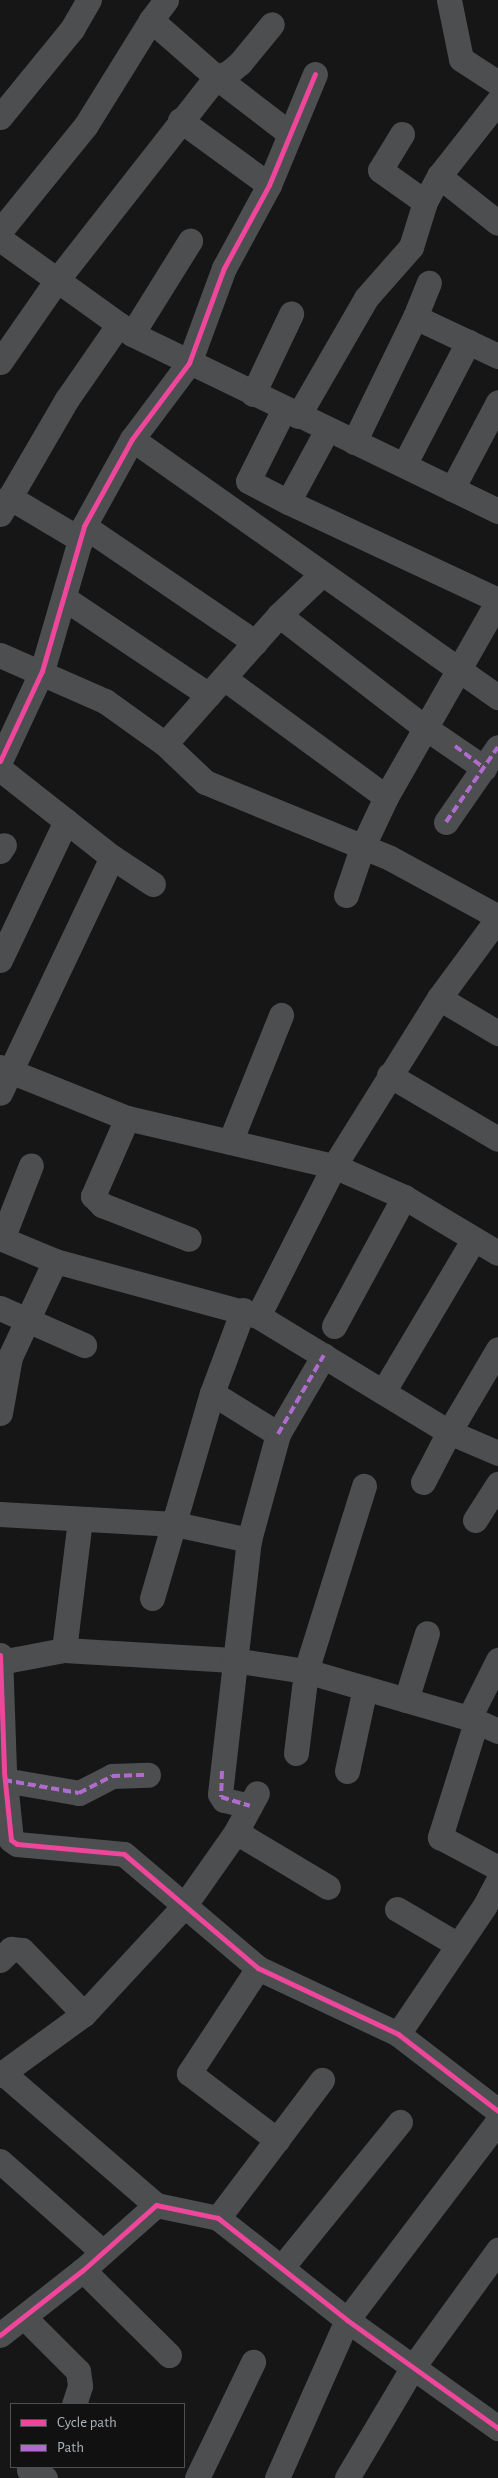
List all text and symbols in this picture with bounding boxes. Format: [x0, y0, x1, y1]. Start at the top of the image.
legend [10, 2403, 185, 2468]
text: Cycle path [57, 2415, 117, 2430]
text: Path [57, 2440, 84, 2455]

